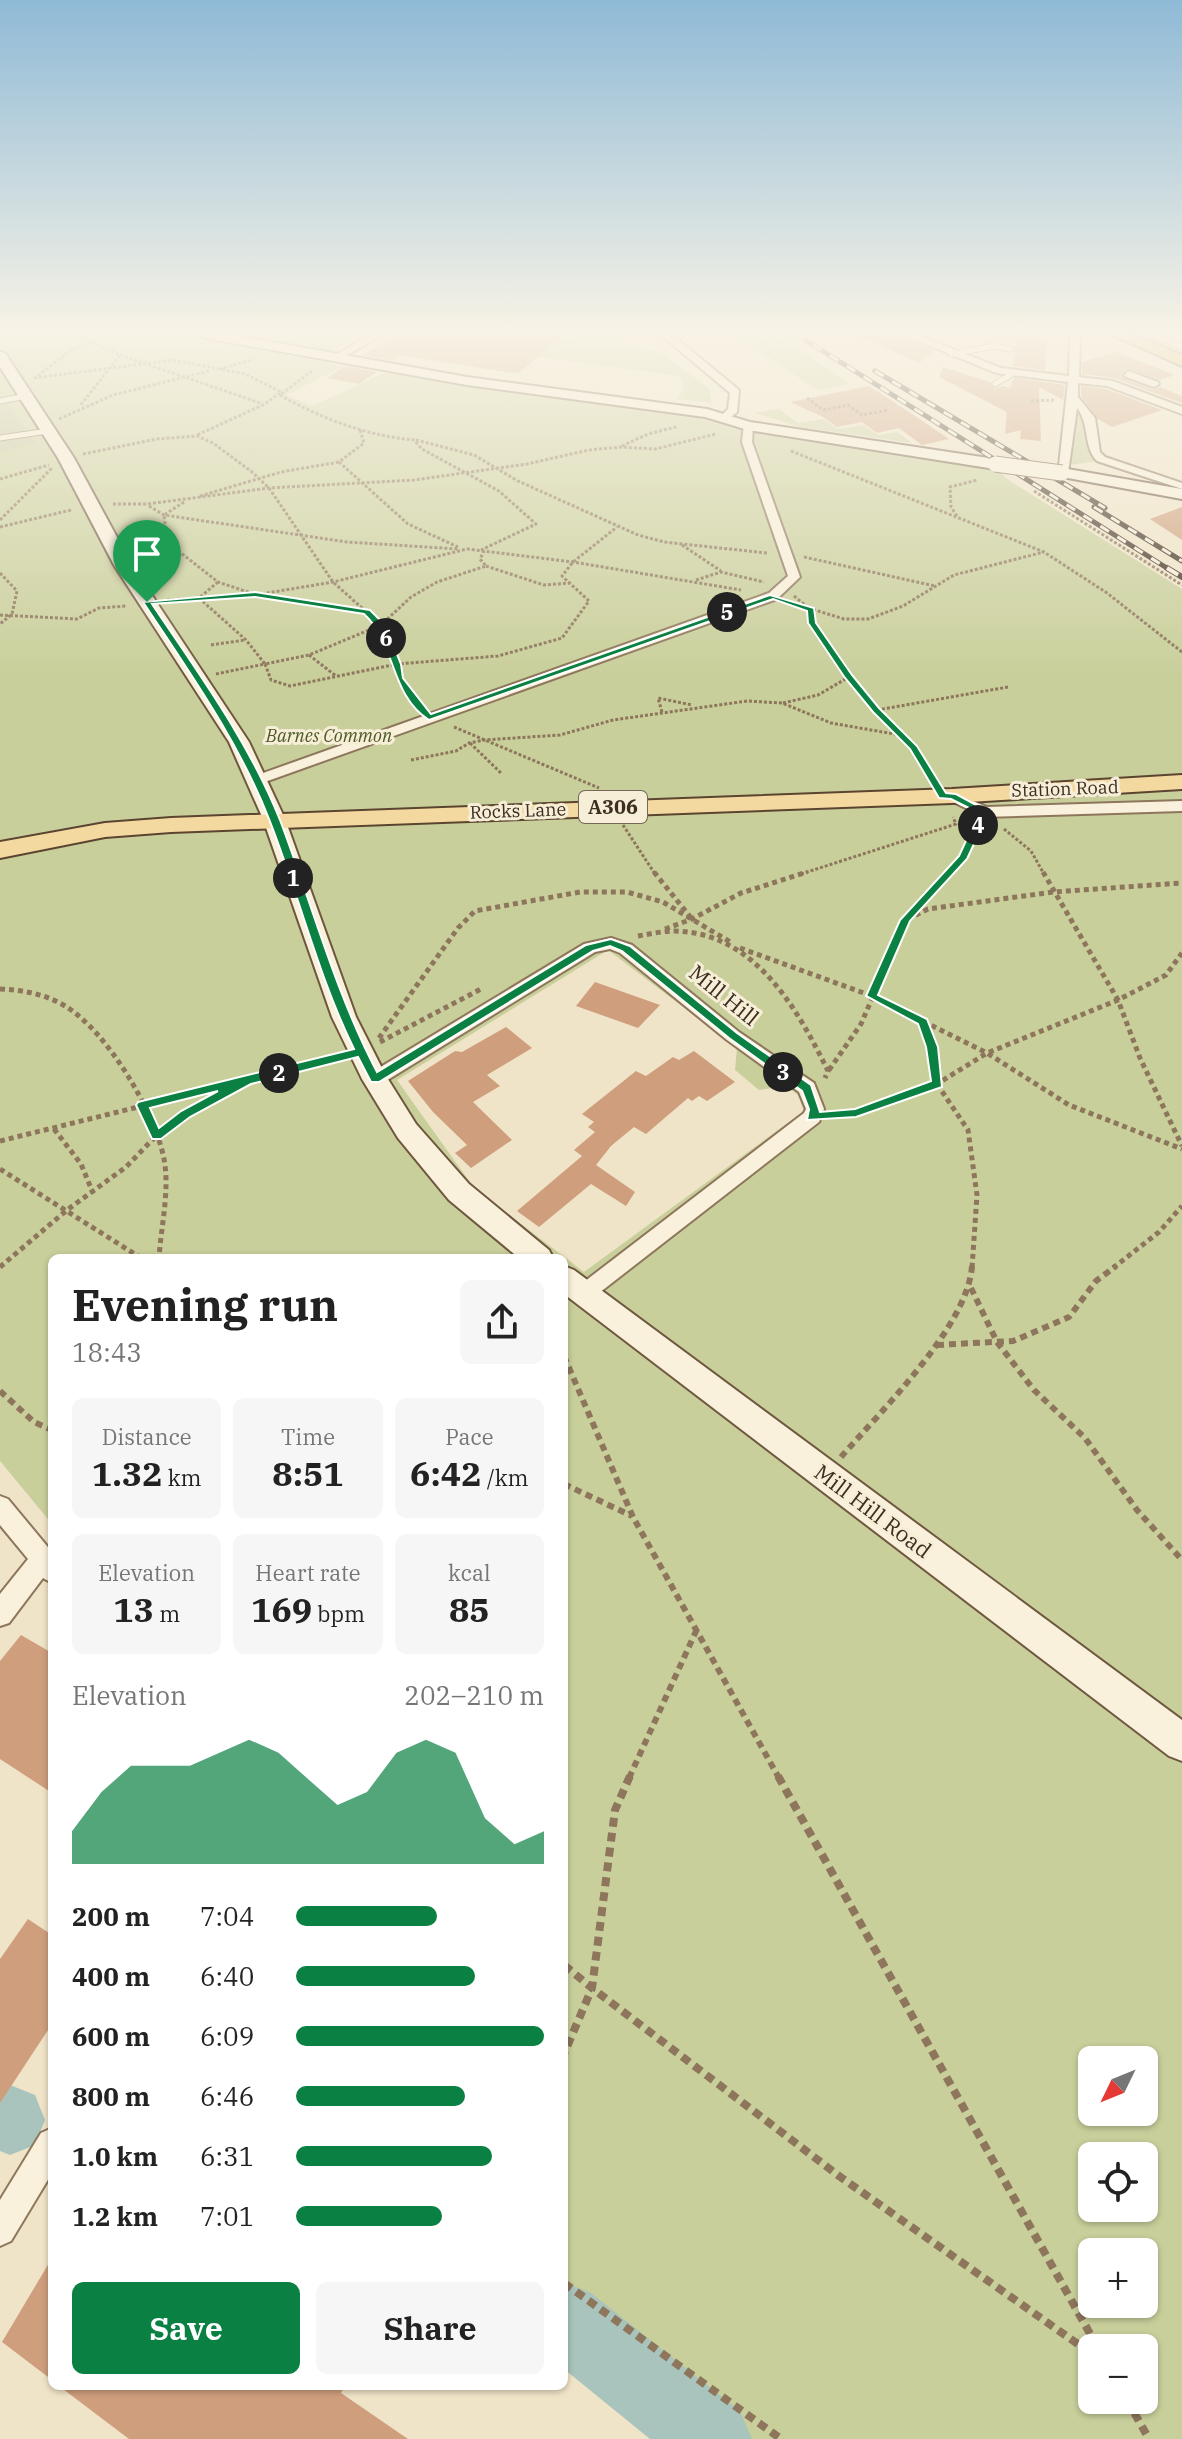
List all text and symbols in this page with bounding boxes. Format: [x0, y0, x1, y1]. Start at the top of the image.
pin [113, 520, 181, 602]
icon: arrive [125, 532, 169, 576]
pin: 5 [707, 592, 747, 632]
text: 5 [720, 597, 734, 626]
pin: 6 [366, 618, 406, 658]
text: 6 [379, 623, 393, 652]
park label: Barnes Common [265, 724, 393, 747]
street label: Station Road [1011, 775, 1119, 802]
road number: A306 [579, 791, 647, 823]
street label: Rocks Lane [469, 797, 567, 824]
pin: 4 [958, 805, 998, 845]
text: 4 [971, 810, 985, 839]
pin: 1 [273, 858, 313, 898]
text: 1 [286, 863, 300, 892]
street label: Mill Hill [683, 958, 765, 1032]
pin: 3 [763, 1052, 803, 1092]
pin: 2 [259, 1053, 299, 1093]
text: 3 [776, 1057, 790, 1086]
text: 2 [272, 1058, 286, 1087]
text: Evening run [72, 1276, 338, 1333]
button: share [460, 1280, 544, 1364]
text: 18:43 [72, 1335, 142, 1369]
text: Distance [102, 1422, 192, 1451]
text: Time [281, 1422, 335, 1451]
text: Pace [445, 1422, 494, 1451]
text: 1.32 [92, 1451, 163, 1495]
text: 8:51 [272, 1451, 344, 1495]
text: 6:42 [410, 1451, 482, 1495]
street label: Mill Hill Road [809, 1457, 938, 1564]
text: km [163, 1463, 202, 1492]
text: /km [482, 1463, 529, 1492]
text: Elevation [98, 1558, 195, 1587]
text: Heart rate [255, 1558, 361, 1587]
text: kcal [448, 1558, 491, 1587]
text: 13 [113, 1587, 154, 1631]
text: 169 [251, 1587, 312, 1631]
text: 85 [449, 1587, 490, 1631]
text: m [154, 1599, 180, 1628]
text: bpm [312, 1599, 365, 1628]
text: Elevation [72, 1678, 187, 1712]
text: 202–210 m [404, 1678, 544, 1712]
text: 200 m [72, 1899, 150, 1933]
text: 7:04 [200, 1899, 254, 1933]
text: 400 m [72, 1959, 150, 1993]
text: 6:40 [200, 1959, 254, 1993]
text: 600 m [72, 2019, 150, 2053]
text: 6:09 [200, 2019, 254, 2053]
north arrow [1078, 2046, 1158, 2126]
map controls [1078, 2046, 1158, 2414]
text: 800 m [72, 2079, 150, 2113]
text: 6:46 [200, 2079, 254, 2113]
text: 1.0 km [72, 2139, 158, 2173]
text: 6:31 [200, 2139, 254, 2173]
button: locate [1078, 2142, 1158, 2222]
text: 1.2 km [72, 2199, 158, 2233]
text: 7:01 [200, 2199, 254, 2233]
button: + [1078, 2238, 1158, 2318]
button: Save [72, 2282, 300, 2374]
button: Share [316, 2282, 544, 2374]
button: − [1078, 2334, 1158, 2414]

